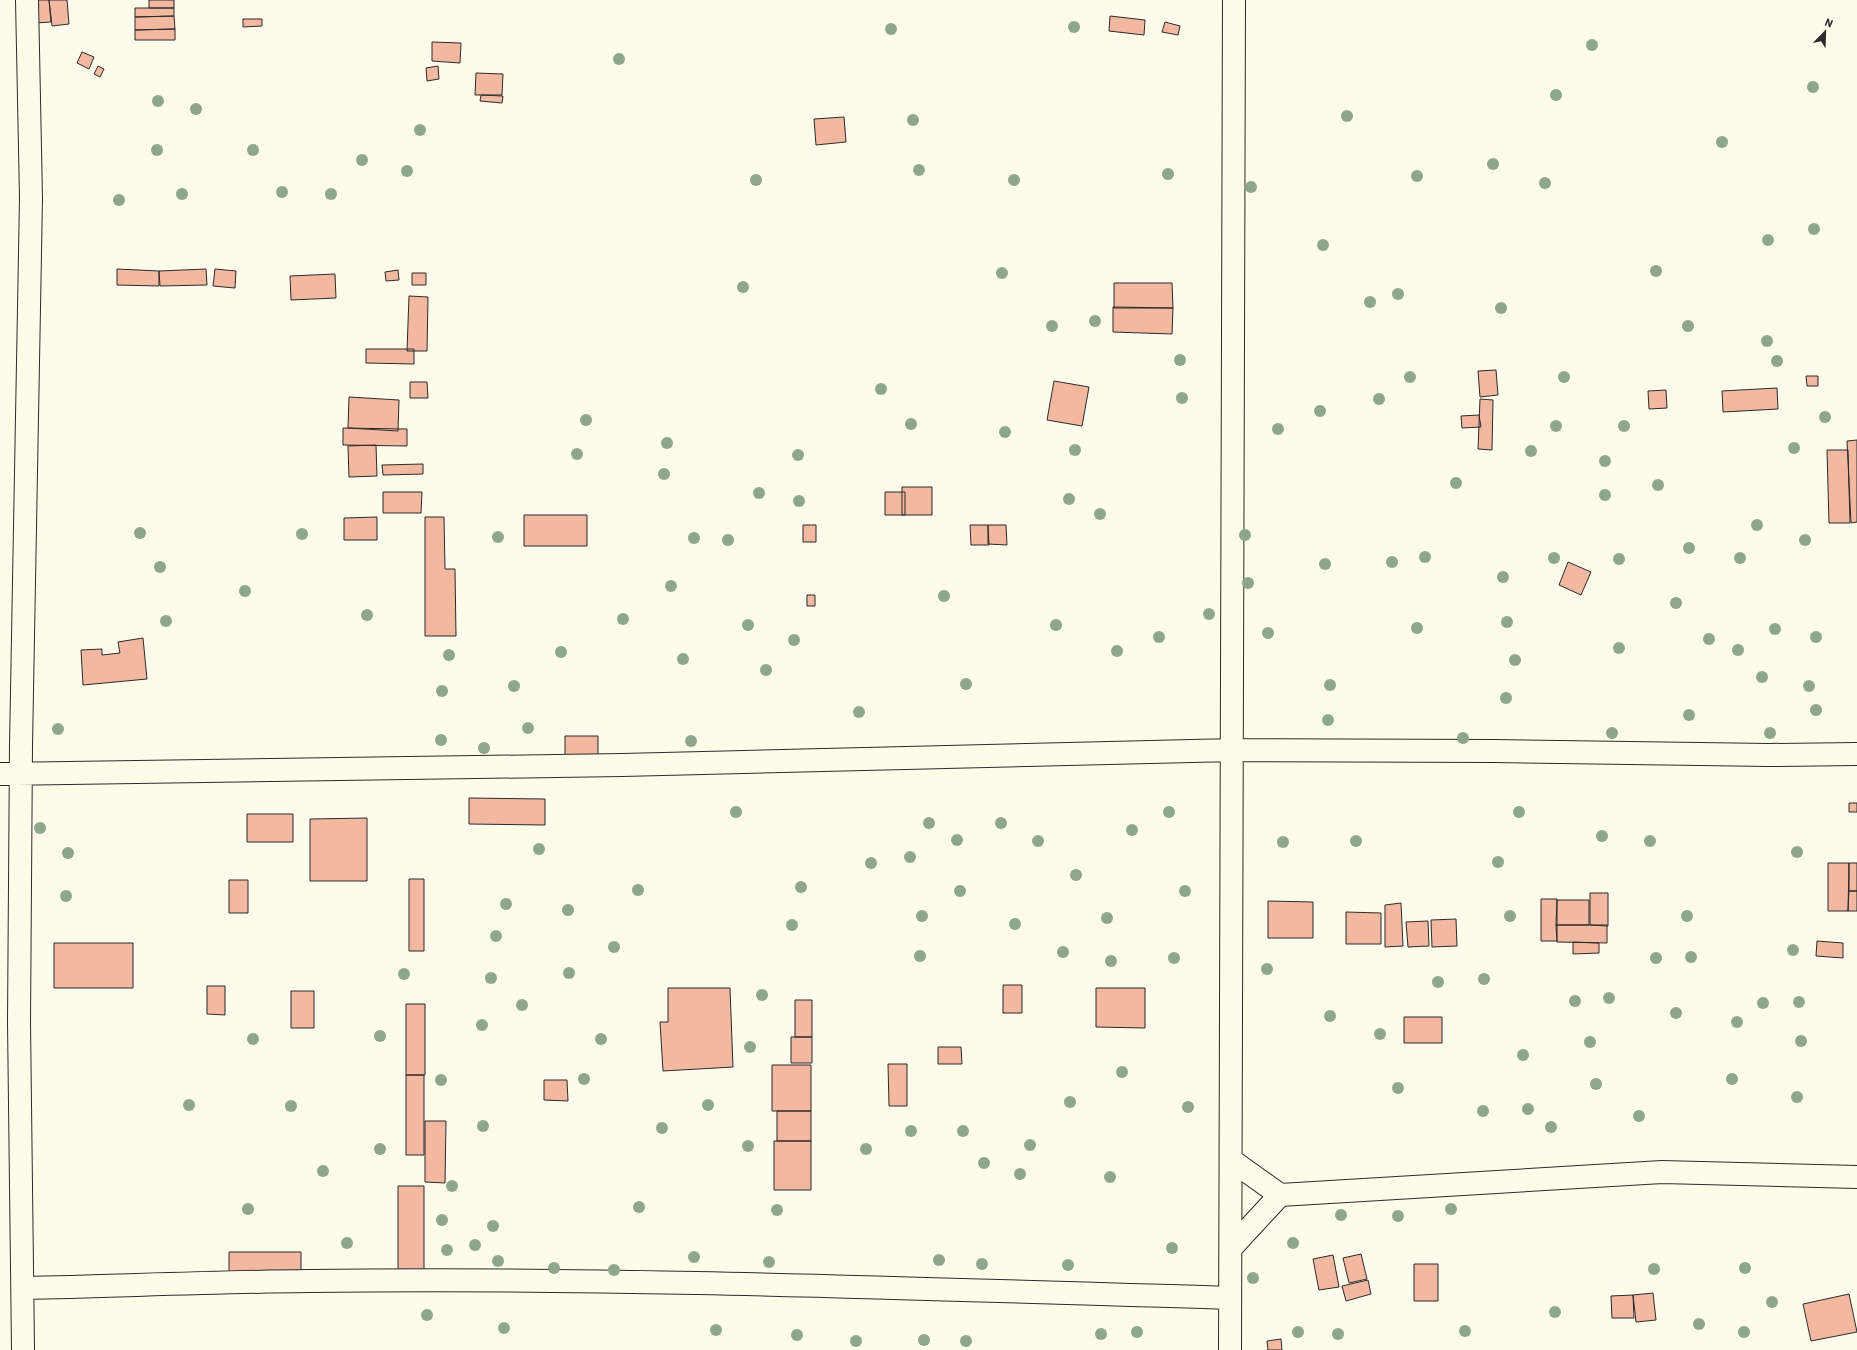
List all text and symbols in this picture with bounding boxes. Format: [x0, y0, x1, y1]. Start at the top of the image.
north arrow [1805, 12, 1845, 52]
text: N [1823, 15, 1835, 30]

